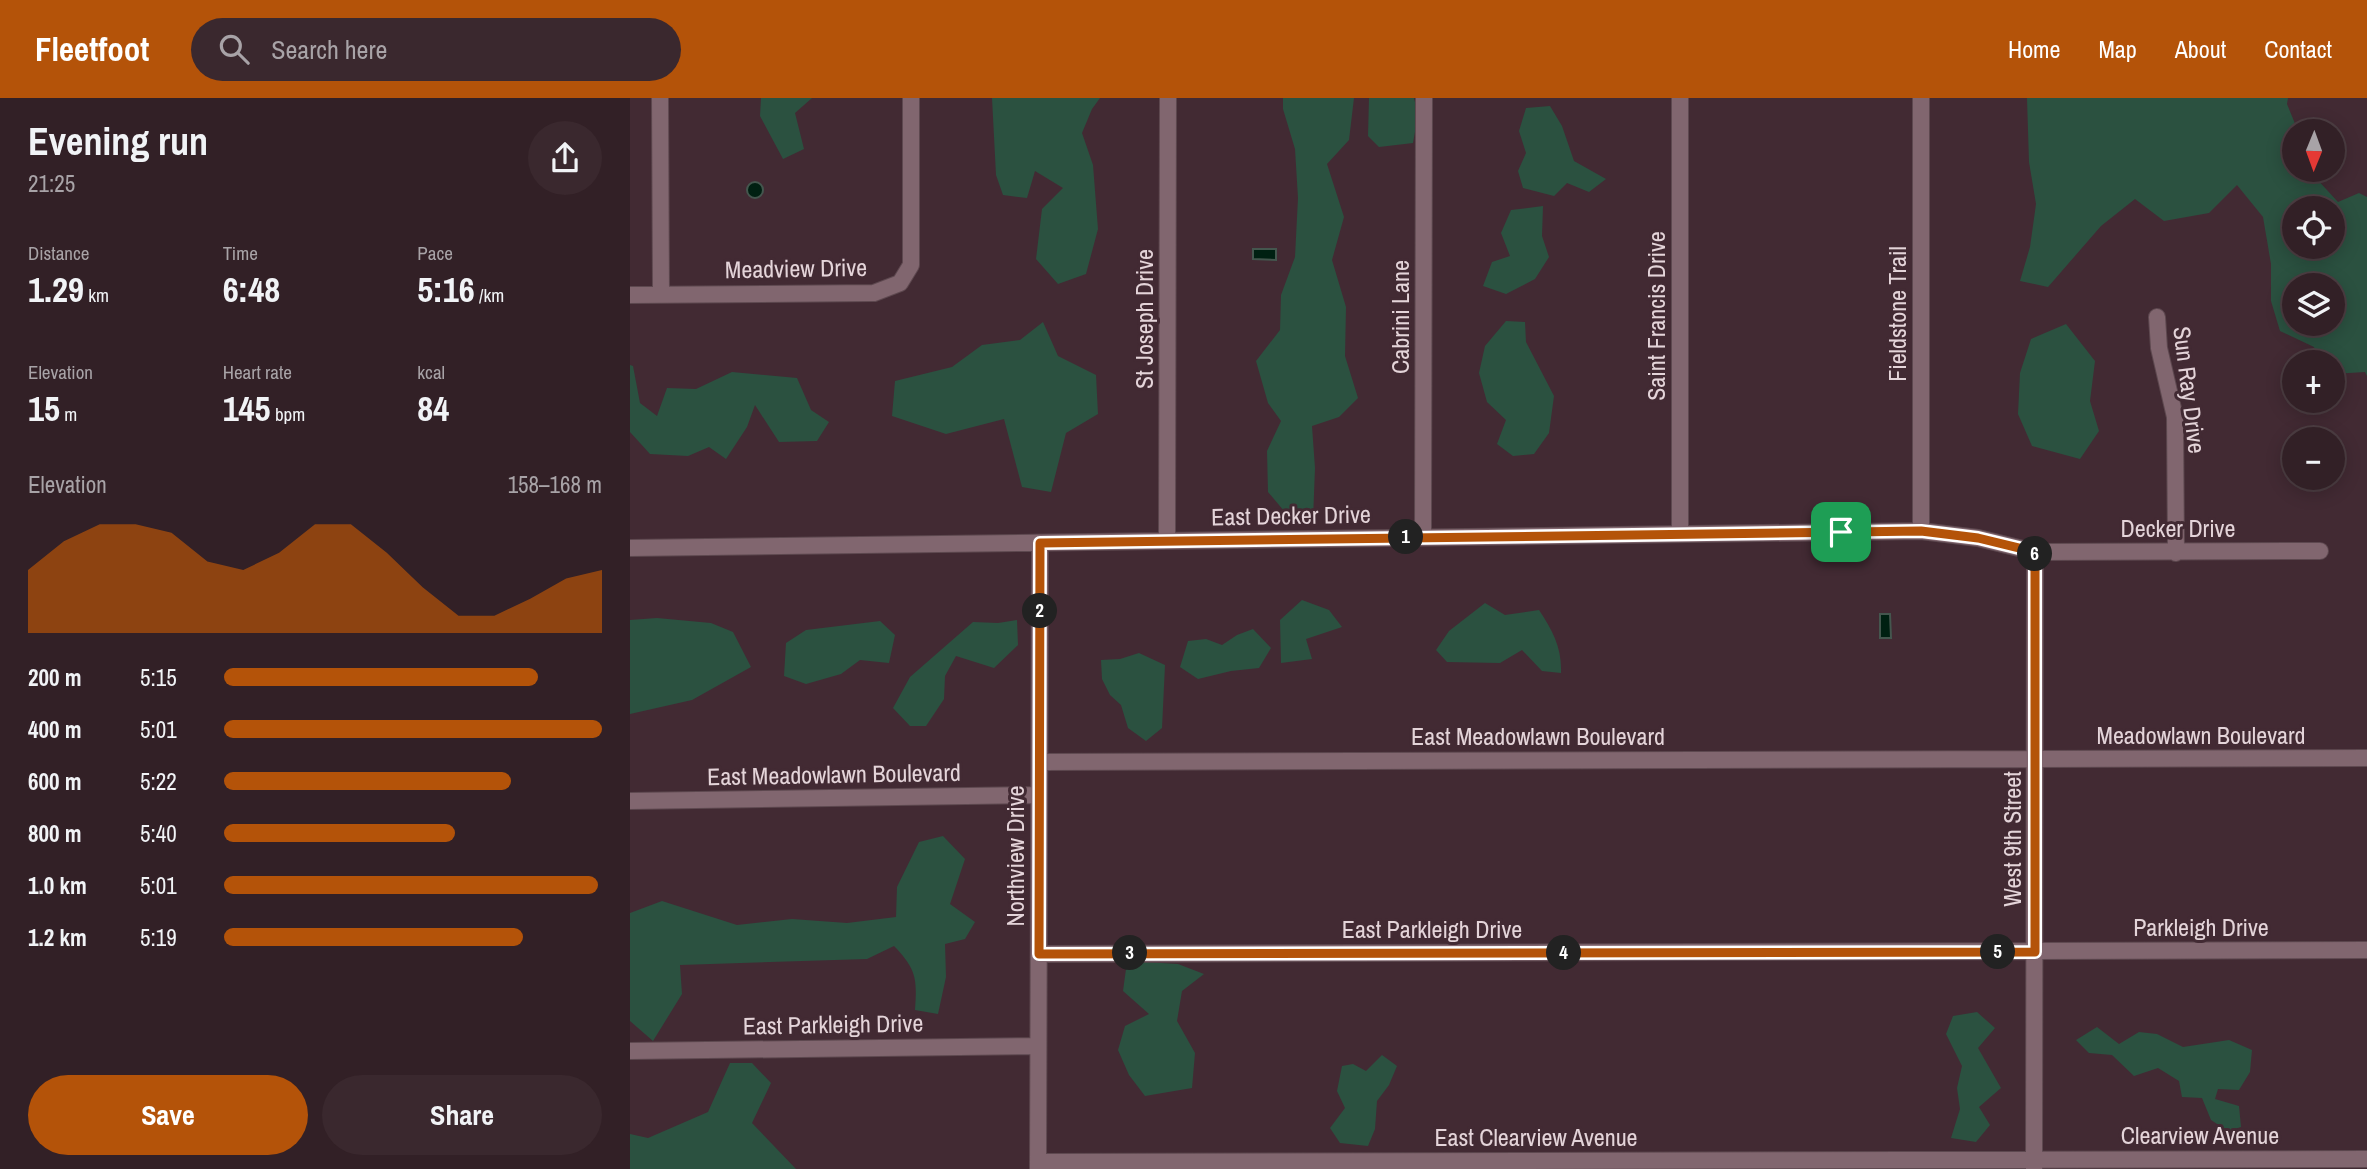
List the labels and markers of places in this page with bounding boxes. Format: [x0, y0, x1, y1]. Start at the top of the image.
pin [1811, 502, 1871, 562]
pin: 1 [1388, 520, 1424, 555]
pin: 6 [2018, 536, 2052, 572]
pin: 2 [1022, 594, 1058, 628]
pin: 5 [1980, 934, 2016, 970]
pin: 3 [1112, 936, 1148, 970]
pin: 4 [1546, 936, 1581, 970]

